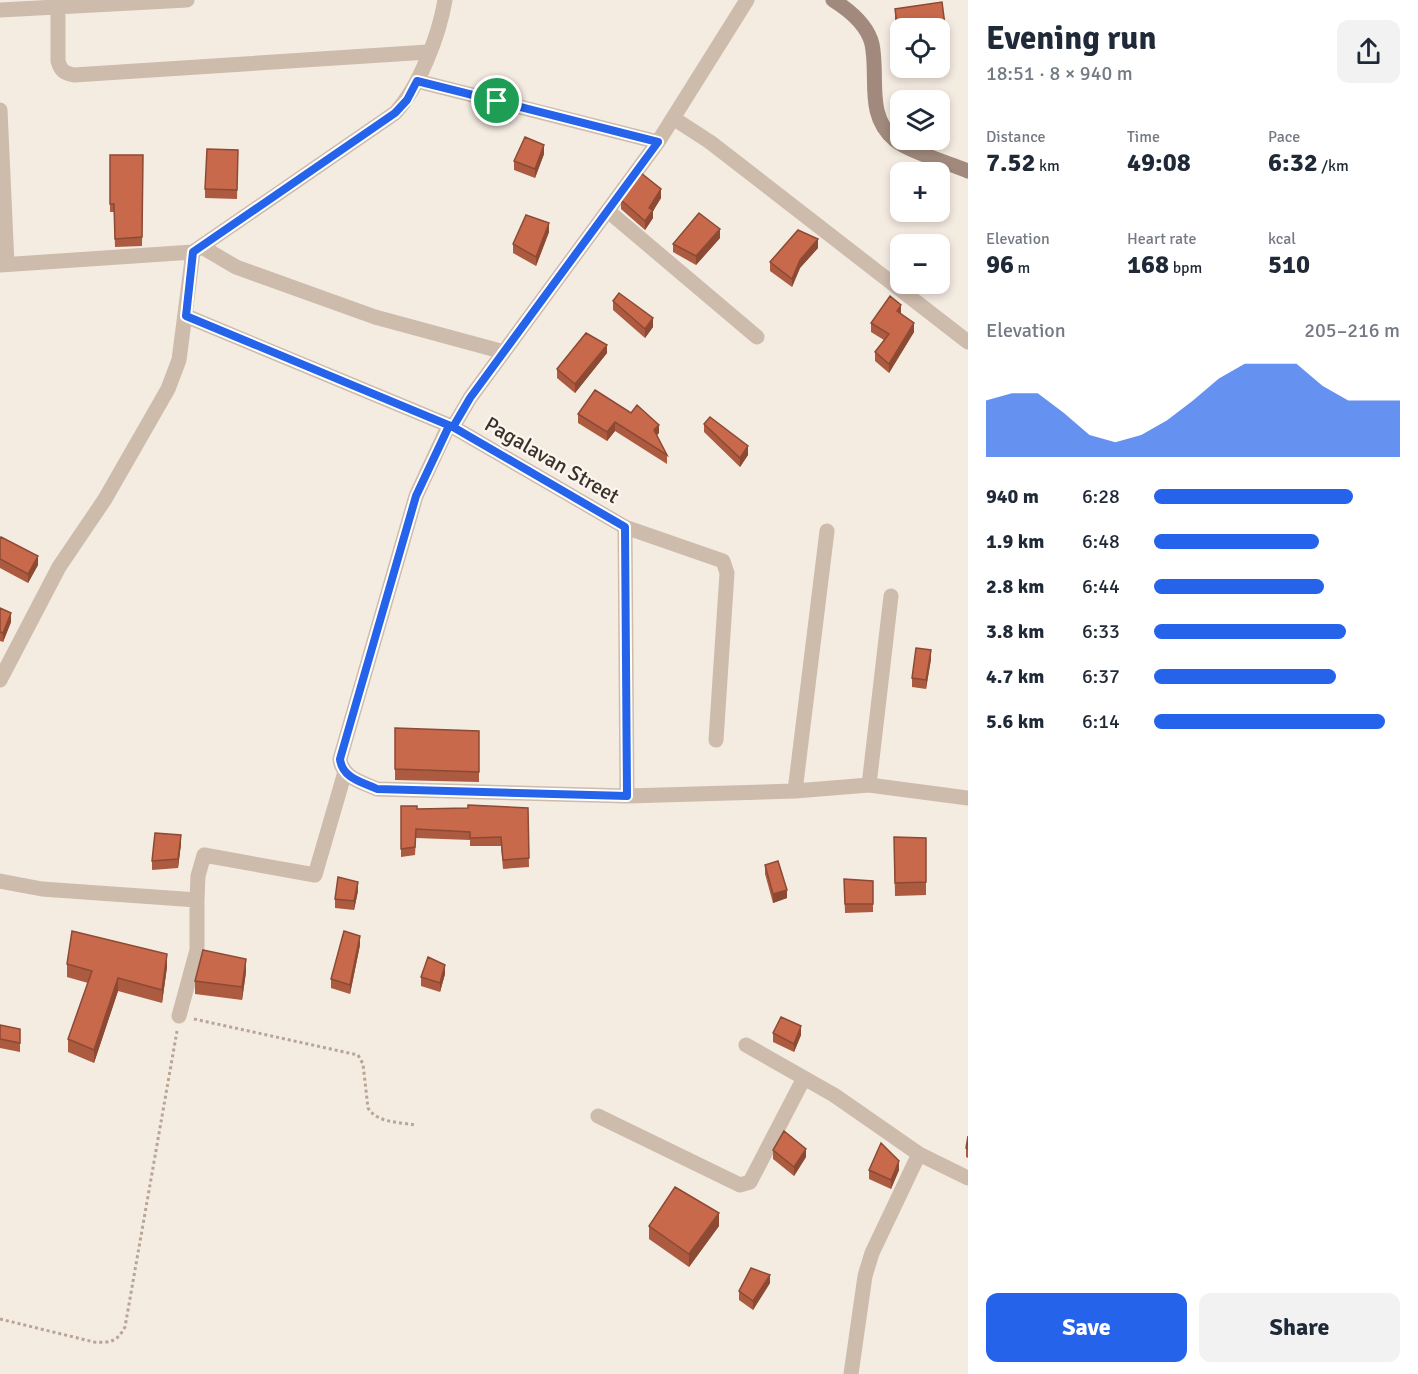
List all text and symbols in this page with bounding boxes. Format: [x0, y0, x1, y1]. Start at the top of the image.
map controls [890, 18, 950, 294]
button: locate [890, 18, 950, 78]
text: Evening run [986, 18, 1156, 59]
button: share [1337, 20, 1400, 83]
text: 18:51 · 8 × 940 m [986, 61, 1133, 86]
pin [471, 75, 522, 126]
icon: arrive [480, 84, 513, 117]
button: layers [890, 90, 950, 150]
text: Distance [986, 127, 1046, 147]
text: Time [1127, 127, 1160, 147]
text: Pace [1268, 127, 1300, 147]
text: 7.52 [986, 147, 1036, 179]
text: 49:08 [1127, 147, 1191, 179]
text: 6:32 [1268, 147, 1318, 179]
text: km [1036, 156, 1060, 176]
text: /km [1318, 156, 1349, 176]
button: + [890, 162, 950, 222]
text: Elevation [986, 229, 1050, 249]
text: Heart rate [1127, 229, 1196, 249]
text: kcal [1268, 229, 1296, 249]
button: − [890, 234, 950, 294]
text: 96 [986, 249, 1014, 281]
text: 168 [1127, 249, 1169, 281]
text: 510 [1268, 249, 1310, 281]
text: m [1014, 258, 1030, 278]
text: bpm [1169, 258, 1202, 278]
text: Elevation [986, 318, 1066, 343]
text: 205–216 m [1304, 318, 1400, 343]
street label: Pagalavan Street [480, 411, 624, 509]
text: 940 m [986, 484, 1039, 509]
text: 6:28 [1082, 484, 1120, 509]
text: 1.9 km [986, 529, 1044, 554]
text: 6:48 [1082, 529, 1120, 554]
text: 2.8 km [986, 574, 1044, 599]
text: 6:44 [1082, 574, 1120, 599]
text: 3.8 km [986, 619, 1044, 644]
text: 6:33 [1082, 619, 1120, 644]
text: 4.7 km [986, 664, 1044, 689]
text: 6:37 [1082, 664, 1120, 689]
text: 5.6 km [986, 709, 1044, 734]
text: 6:14 [1082, 709, 1120, 734]
button: Save [986, 1293, 1187, 1362]
button: Share [1199, 1293, 1400, 1362]

